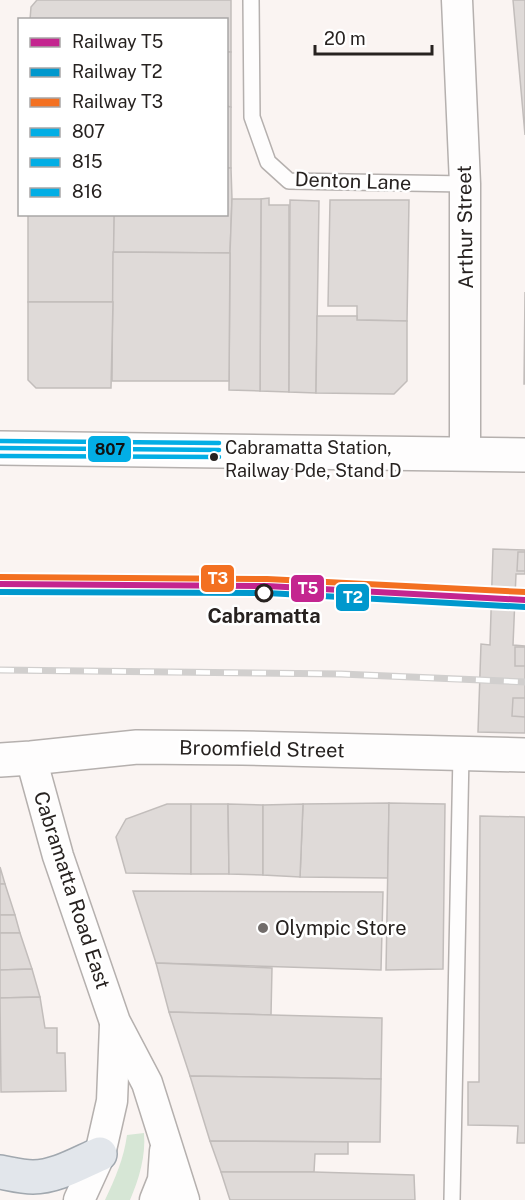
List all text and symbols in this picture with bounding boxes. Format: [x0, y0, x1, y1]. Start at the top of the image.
legend [18, 18, 228, 216]
scale bar [315, 18, 432, 56]
text: 20 m [324, 28, 366, 49]
text: Railway T5 [72, 31, 163, 52]
text: Railway T2 [72, 61, 162, 82]
text: Railway T3 [72, 91, 163, 112]
text: 807 [72, 121, 105, 142]
text: 815 [72, 151, 103, 172]
street label: Arthur Street [452, 165, 478, 289]
street label: Denton Lane [294, 167, 412, 195]
text: 816 [72, 181, 102, 202]
line badge: 807 [87, 435, 132, 463]
place label: Cabramatta Station, Railway Pde, Stand D [225, 437, 401, 481]
text: 807 [95, 440, 125, 459]
marker: Cabramatta Station, Railway Pde, Stand D [208, 451, 220, 463]
line badge: T3 [200, 564, 235, 593]
text: T3 [208, 569, 228, 588]
line badge: T5 [290, 574, 325, 603]
text: T5 [298, 579, 319, 598]
line badge: T2 [335, 583, 370, 612]
marker: Cabramatta [255, 584, 273, 602]
text: T2 [343, 588, 363, 607]
place label: Cabramatta [207, 604, 321, 628]
street label: Broomfield Street [179, 736, 345, 762]
street label: Cabramatta Road East [29, 788, 115, 992]
place label: Olympic Store [275, 916, 406, 940]
marker: Olympic Store [256, 921, 270, 935]

